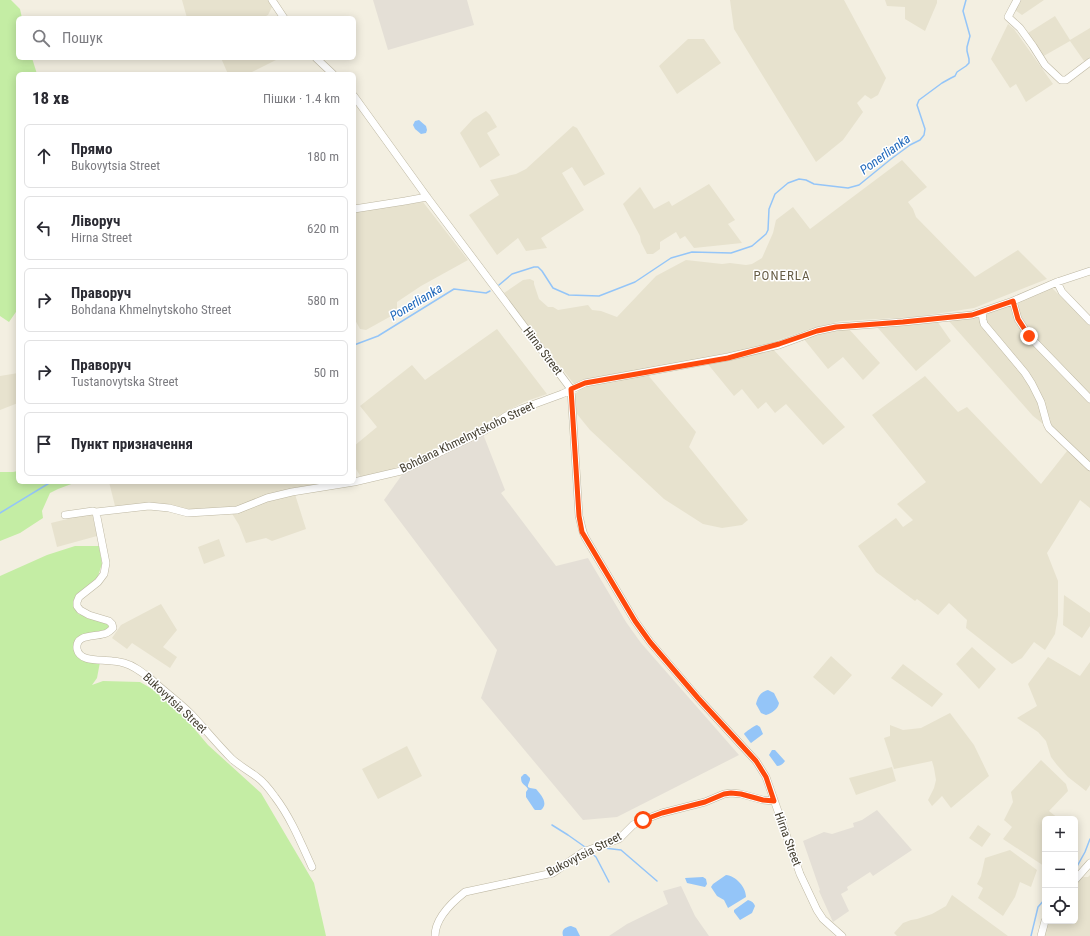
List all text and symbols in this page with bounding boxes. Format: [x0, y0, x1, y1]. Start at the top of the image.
search box [16, 16, 356, 60]
icon: search [30, 27, 52, 49]
text: Пошук [62, 29, 103, 47]
text: 18 хв [32, 88, 69, 108]
text: Пішки · 1.4 km [263, 91, 340, 106]
water label: Ponerlianka [857, 131, 913, 177]
text: Прямо [71, 140, 112, 158]
icon: ahead [33, 145, 55, 167]
text: 180 m [307, 149, 339, 164]
text: Bukovytsia Street [71, 158, 160, 173]
text: Ліворуч [71, 212, 120, 230]
icon: left [33, 217, 55, 239]
text: 620 m [307, 221, 339, 236]
text: Hirna Street [71, 230, 132, 245]
district label: PONERLA [753, 268, 811, 283]
water label: Ponerlianka [387, 280, 445, 324]
text: Праворуч [71, 284, 131, 302]
icon: right [33, 289, 55, 311]
text: 580 m [307, 293, 339, 308]
text: Bohdana Khmelnytskoho Street [71, 302, 231, 317]
street label: Hirna Street [520, 324, 566, 378]
route end [1020, 327, 1038, 345]
text: Праворуч [71, 356, 131, 374]
icon: right [33, 361, 55, 383]
text: 50 m [313, 365, 339, 380]
text: Tustanovytska Street [71, 374, 178, 389]
street label: Bohdana Khmelnytskoho Street [397, 398, 537, 476]
icon: arrive [33, 433, 55, 455]
text: Пункт призначення [71, 435, 193, 453]
street label: Bukovytsia Street [140, 670, 210, 736]
street label: Hirna Street [772, 810, 804, 868]
route start [634, 811, 652, 829]
map controls [1042, 816, 1078, 924]
button: + [1042, 816, 1078, 852]
street label: Bukovytsia Street [544, 829, 624, 879]
button: − [1042, 852, 1078, 888]
button: locate [1042, 888, 1078, 924]

